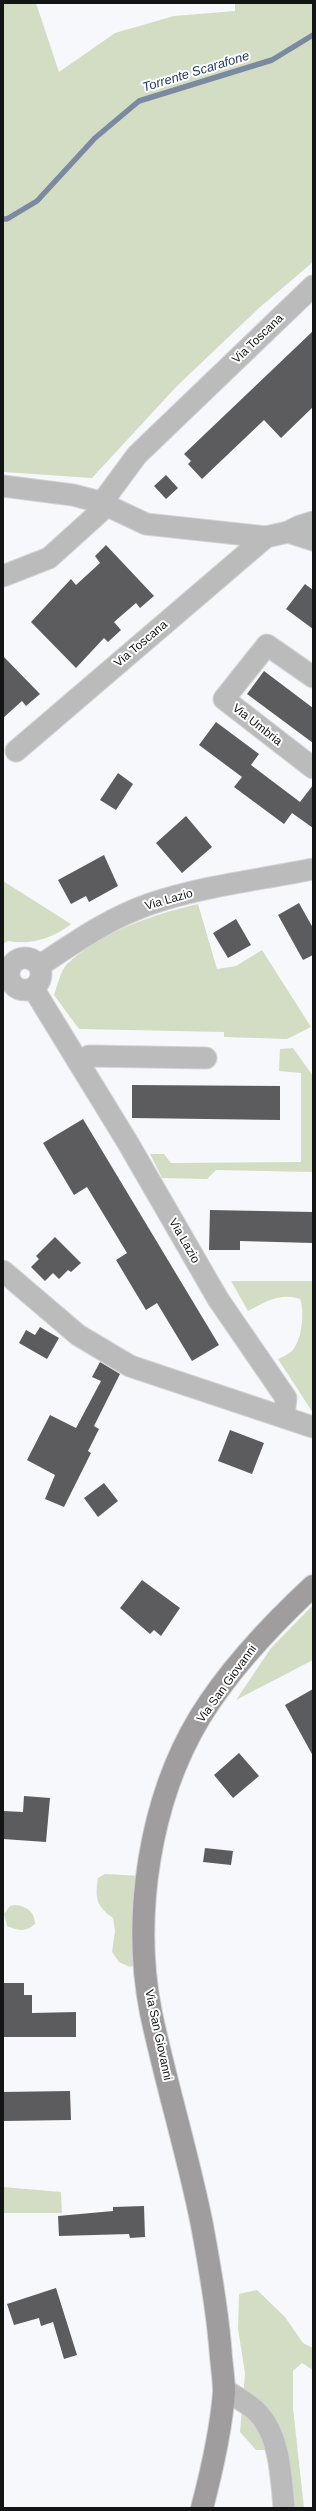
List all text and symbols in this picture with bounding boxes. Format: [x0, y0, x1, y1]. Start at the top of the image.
water label: Torrente Scarafone [141, 48, 251, 96]
street label: Via Toscana [230, 311, 286, 367]
street label: Via Toscana [111, 618, 171, 670]
street label: Via Umbria [229, 701, 285, 749]
street label: Via Lazio [143, 886, 195, 914]
street label: Via Lazio [165, 1216, 203, 1266]
street label: Via San Giovanni [194, 1642, 260, 1726]
street label: Via San Giovanni [141, 1988, 175, 2082]

